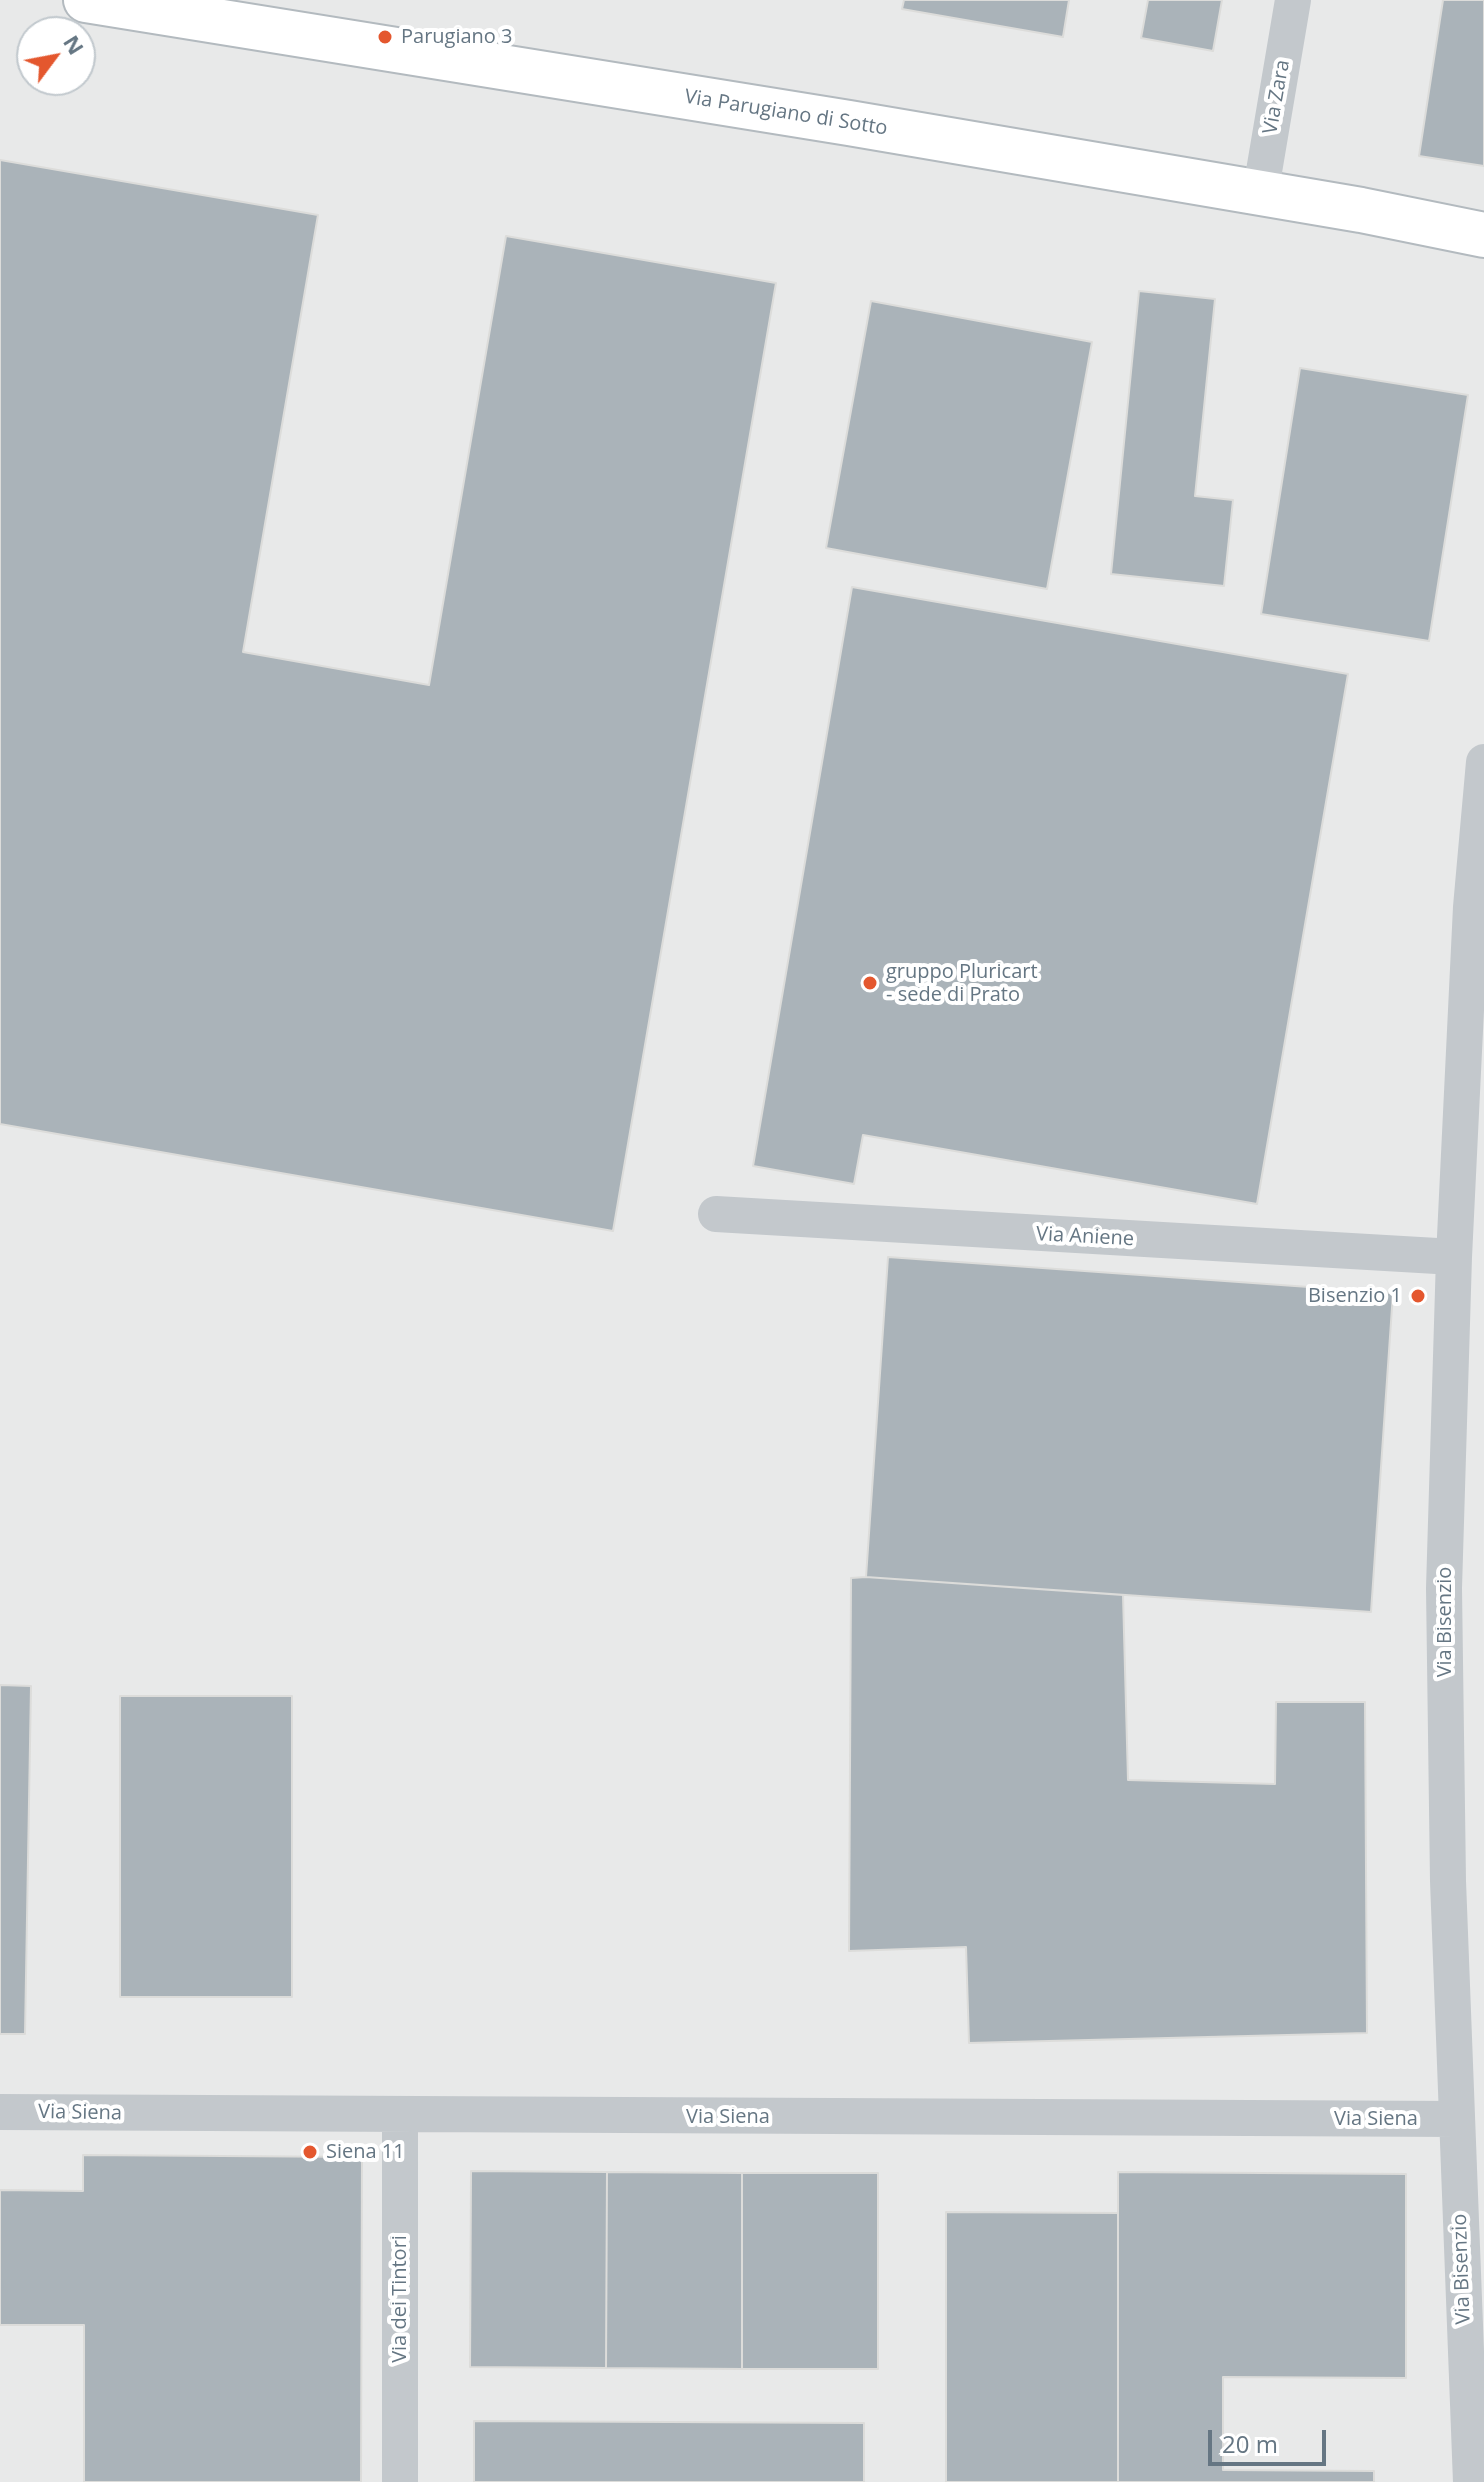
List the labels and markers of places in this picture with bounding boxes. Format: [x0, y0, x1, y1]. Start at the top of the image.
place label: Parugiano 3 [401, 25, 513, 49]
marker: Parugiano 3 [376, 28, 394, 46]
place label: gruppo Pluricart - sede di Prato [886, 960, 1038, 1007]
marker: gruppo Pluricart - sede di Prato [861, 974, 879, 992]
place label: Bisenzio 1 [1308, 1284, 1402, 1308]
marker: Bisenzio 1 [1409, 1287, 1427, 1305]
place label: Siena 11 [326, 2140, 405, 2164]
marker: Siena 11 [301, 2143, 319, 2161]

